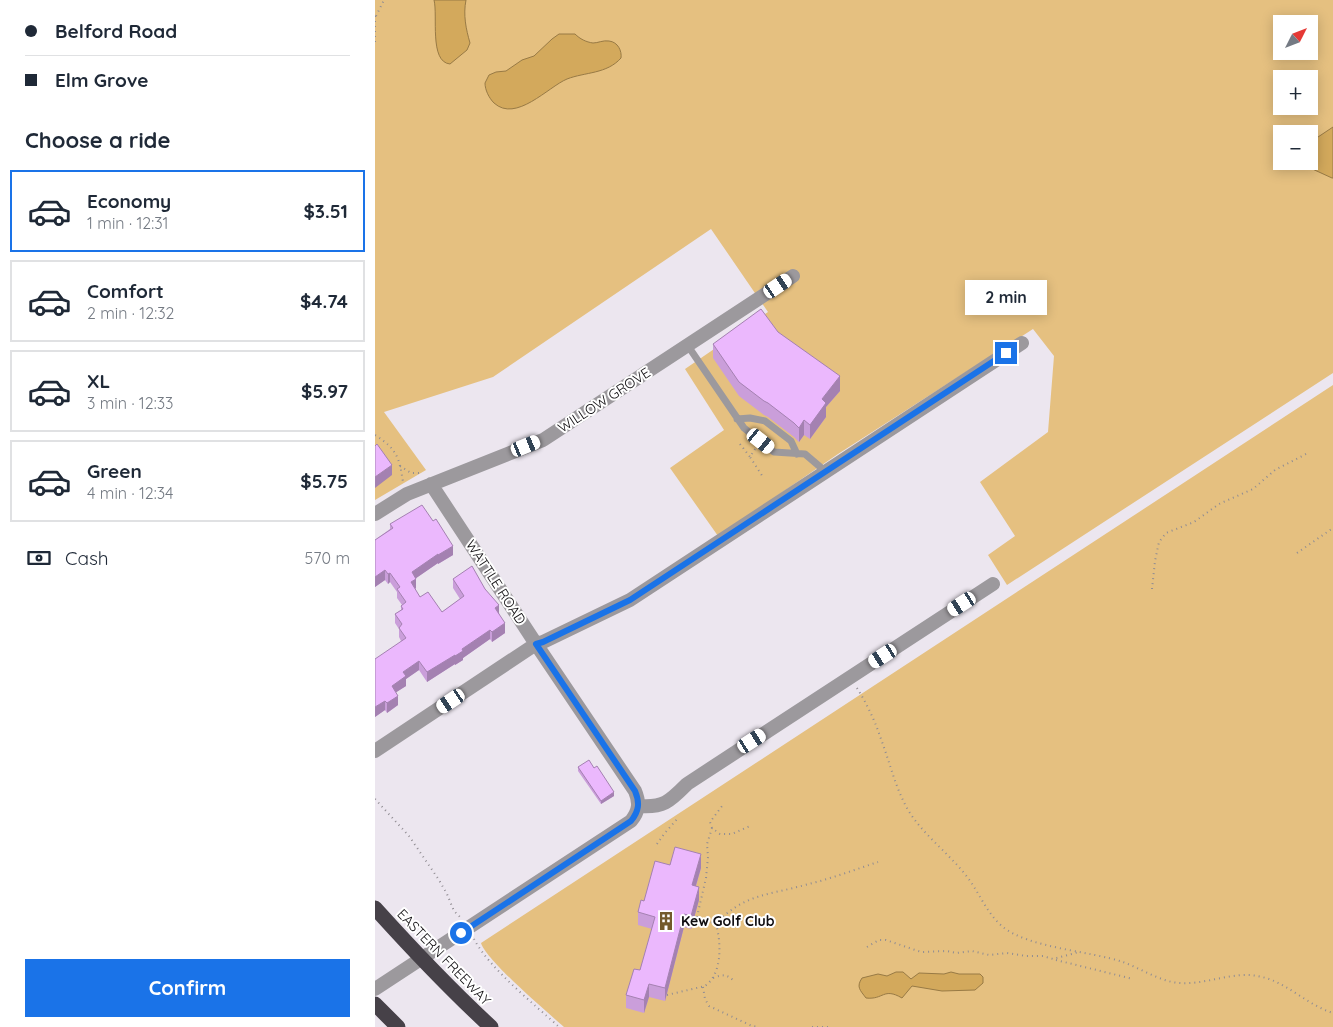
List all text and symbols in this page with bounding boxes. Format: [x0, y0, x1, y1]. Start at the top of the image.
north arrow [1273, 15, 1317, 60]
map controls [1273, 15, 1318, 170]
text: Belford Road [55, 19, 177, 43]
text: Elm Grove [55, 68, 148, 92]
button: + [1273, 70, 1318, 115]
button: − [1273, 125, 1318, 170]
text: Choose a ride [25, 126, 170, 154]
icon: car [27, 189, 72, 234]
text: Economy [87, 189, 171, 213]
text: $3.51 [303, 199, 348, 223]
text: 1 min · 12:31 [87, 213, 169, 233]
car [761, 271, 794, 301]
icon: car [27, 279, 72, 324]
text: Comfort [87, 279, 164, 303]
callout: 2 min [965, 280, 1047, 316]
text: 2 min [985, 287, 1027, 307]
text: $4.74 [300, 289, 348, 313]
text: 2 min · 12:32 [87, 303, 174, 323]
route end [995, 342, 1017, 364]
street label: WILLOW GROVE [554, 363, 654, 437]
icon: car [27, 369, 72, 414]
text: XL [87, 369, 110, 393]
text: $5.97 [301, 379, 348, 403]
text: 3 min · 12:33 [87, 393, 173, 413]
car [744, 426, 777, 456]
car [509, 433, 542, 459]
icon: car [27, 459, 72, 504]
text: Green [87, 459, 142, 483]
text: $5.75 [300, 469, 348, 493]
text: 4 min · 12:34 [87, 483, 174, 503]
street label: WATTLE ROAD [462, 536, 530, 628]
icon: cash [25, 544, 53, 572]
text: Cash [65, 546, 109, 570]
text: 570 m [305, 548, 350, 568]
car [945, 590, 978, 618]
car [866, 642, 899, 670]
car [434, 686, 467, 716]
car [735, 727, 768, 755]
street label: EASTERN FREEWAY [393, 905, 495, 1009]
building icon: Kew Golf Club [655, 910, 677, 932]
place label: Kew Golf Club [681, 912, 775, 930]
route start [450, 922, 472, 944]
button: Confirm [25, 959, 350, 1017]

